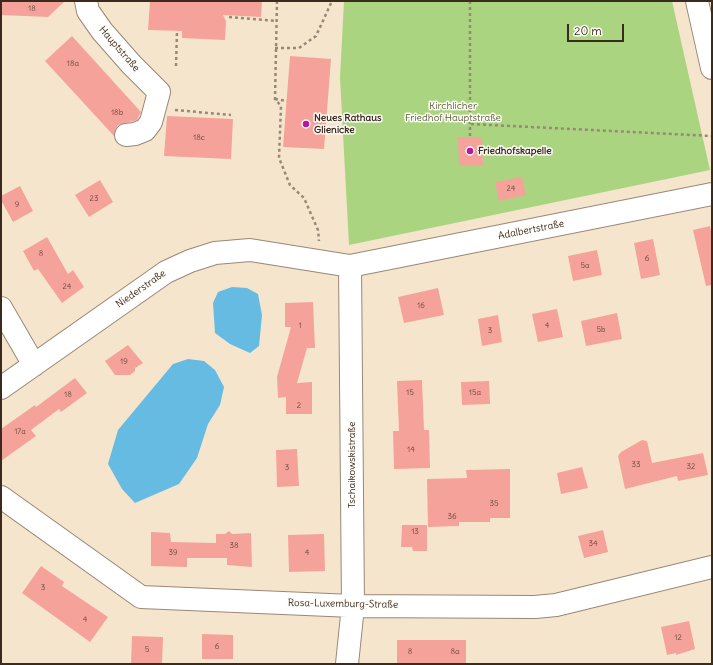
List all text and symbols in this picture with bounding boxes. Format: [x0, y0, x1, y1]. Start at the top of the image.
house number: 18 [28, 4, 36, 14]
scale bar [569, 16, 626, 42]
text: 20 m [574, 23, 602, 38]
street label: Hauptstraße [96, 24, 142, 74]
house number: 18a [67, 59, 79, 69]
park label: Kirchlicher Friedhof Hauptstraße [405, 100, 501, 124]
house number: 18b [111, 108, 123, 118]
place label: Neues Rathaus Glienicke [314, 112, 382, 136]
marker: Neues Rathaus Glienicke [301, 119, 311, 129]
house number: 18c [193, 133, 205, 143]
place label: Friedhofskapelle [478, 145, 552, 157]
marker: Friedhofskapelle [465, 146, 475, 156]
house number: 24 [507, 184, 515, 194]
house number: 23 [90, 194, 98, 204]
house number: 9 [15, 200, 19, 210]
street label: Adalbertstraße [497, 218, 565, 242]
house number: 8 [39, 249, 43, 259]
house number: 6 [645, 254, 649, 264]
house number: 5a [580, 261, 590, 271]
street label: Niederstraße [114, 267, 168, 311]
house number: 24 [63, 282, 71, 292]
house number: 16 [417, 301, 425, 311]
house number: 1 [298, 321, 302, 331]
house number: 4 [545, 321, 549, 331]
house number: 5b [596, 325, 606, 335]
house number: 3 [488, 326, 492, 336]
house number: 19 [120, 357, 128, 367]
house number: 15 [406, 388, 414, 398]
house number: 15a [469, 388, 481, 398]
house number: 18 [64, 390, 72, 400]
house number: 2 [297, 401, 301, 411]
street label: Tschaikowskistraße [346, 422, 358, 508]
house number: 17a [14, 427, 26, 437]
house number: 14 [407, 445, 415, 455]
house number: 33 [631, 460, 641, 470]
house number: 32 [687, 462, 695, 472]
house number: 3 [285, 463, 289, 473]
house number: 35 [489, 499, 499, 509]
house number: 36 [447, 512, 457, 522]
house number: 13 [411, 527, 419, 537]
house number: 34 [588, 539, 598, 549]
house number: 38 [229, 541, 239, 551]
house number: 39 [168, 548, 178, 558]
house number: 4 [305, 548, 309, 558]
house number: 3 [41, 583, 45, 593]
street label: Rosa-Luxemburg-Straße [288, 597, 398, 611]
house number: 4 [83, 615, 87, 625]
house number: 12 [674, 633, 682, 643]
house number: 6 [215, 642, 219, 652]
house number: 5 [145, 645, 149, 655]
house number: 8 [408, 647, 412, 657]
house number: 8a [450, 647, 460, 657]

